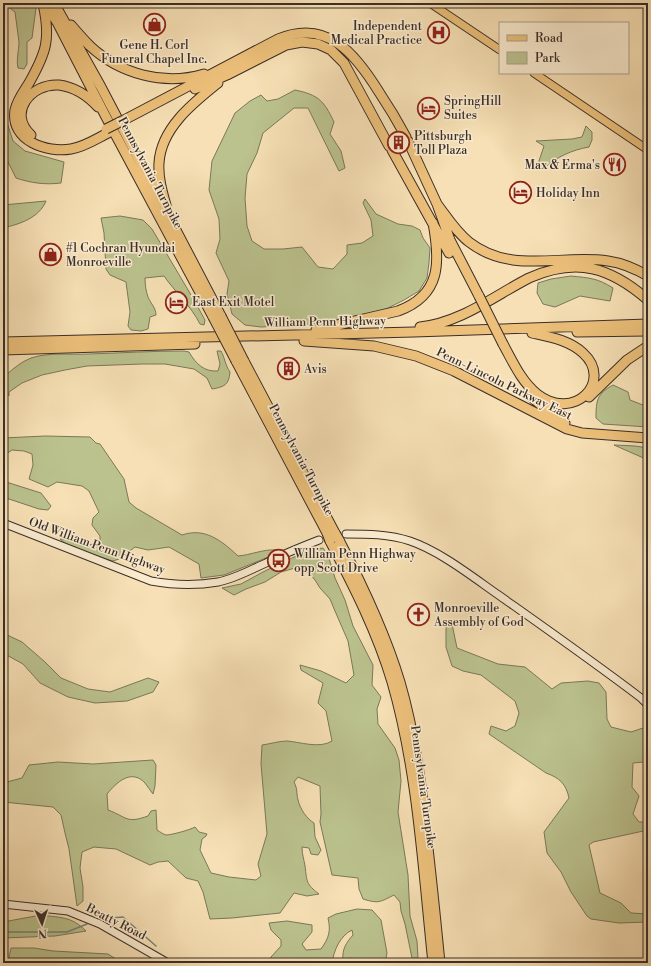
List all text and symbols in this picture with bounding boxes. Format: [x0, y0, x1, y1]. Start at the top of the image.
shop icon: Gene H. Corl Funeral Chapel Inc. [141, 11, 167, 37]
place label: Independent Medical Practice [331, 19, 423, 48]
hospital icon: Independent Medical Practice [425, 20, 451, 46]
legend [499, 22, 629, 74]
text: Road [535, 31, 563, 46]
place label: Gene H. Corl Funeral Chapel Inc. [101, 38, 207, 67]
text: Park [535, 51, 561, 66]
place label: SpringHill Suites [444, 94, 502, 123]
hotel icon: SpringHill Suites [416, 95, 442, 121]
street label: Pennsylvania Turnpike [114, 115, 186, 231]
place label: Pittsburgh Toll Plaza [414, 129, 472, 158]
building icon: Pittsburgh Toll Plaza [386, 130, 412, 156]
restaurant icon: Max & Erma's [602, 152, 628, 178]
place label: Max & Erma's [524, 158, 600, 173]
hotel icon: Holiday Inn [508, 180, 534, 206]
place label: Holiday Inn [536, 186, 600, 201]
place label: #1 Cochran Hyundai Monroeville [66, 241, 175, 270]
shop icon: #1 Cochran Hyundai Monroeville [37, 242, 63, 268]
hotel icon: East Exit Motel [163, 289, 189, 315]
place label: East Exit Motel [192, 295, 275, 310]
street label: William Penn Highway [263, 313, 386, 331]
street label: Penn-Lincoln Parkway East [434, 345, 575, 424]
building icon: Avis [276, 356, 302, 382]
place label: Avis [303, 362, 327, 377]
street label: Pennsylvania Turnpike [265, 402, 337, 518]
street label: Old William Penn Highway [27, 514, 167, 578]
place label: William Penn Highway opp Scott Drive [293, 547, 416, 576]
bus stop icon: William Penn Highway opp Scott Drive [266, 548, 292, 574]
place label: Monroeville Assembly of God [433, 601, 524, 630]
church icon: Monroeville Assembly of God [406, 602, 432, 628]
street label: Pennsylvania Turnpike [407, 724, 439, 850]
street label: Beatty Road [83, 900, 149, 944]
north arrow [22, 904, 62, 944]
text: N [37, 926, 47, 940]

